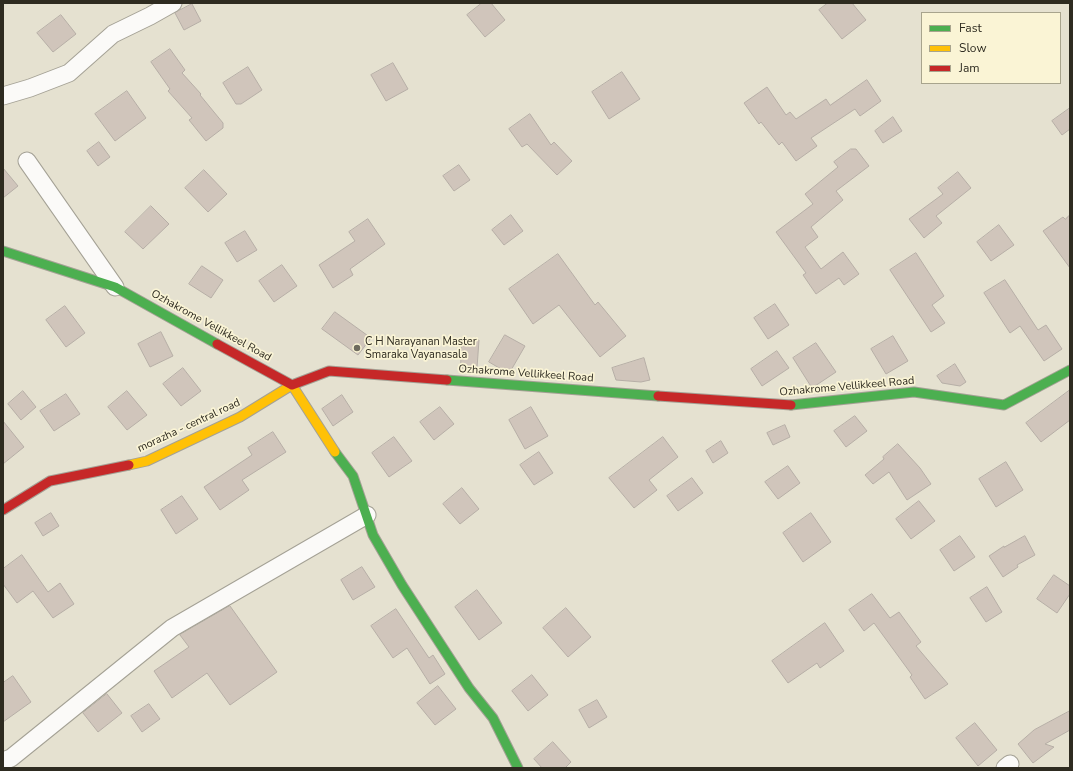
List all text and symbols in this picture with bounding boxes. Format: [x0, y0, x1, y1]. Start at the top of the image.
legend [921, 12, 1061, 84]
text: Fast [959, 20, 982, 36]
text: Slow [959, 40, 987, 56]
text: Jam [959, 60, 980, 76]
street label: Ozhakrome Vellikkeel Road [149, 287, 273, 365]
place label: C H Narayanan Master Smaraka Vayanasala [365, 335, 477, 361]
marker: C H Narayanan Master Smaraka Vayanasala [352, 343, 362, 353]
street label: Ozhakrome Vellikkeel Road [458, 363, 594, 385]
street label: Ozhakrome Vellikkeel Road [779, 375, 915, 399]
street label: morazha - central road [136, 396, 242, 456]

